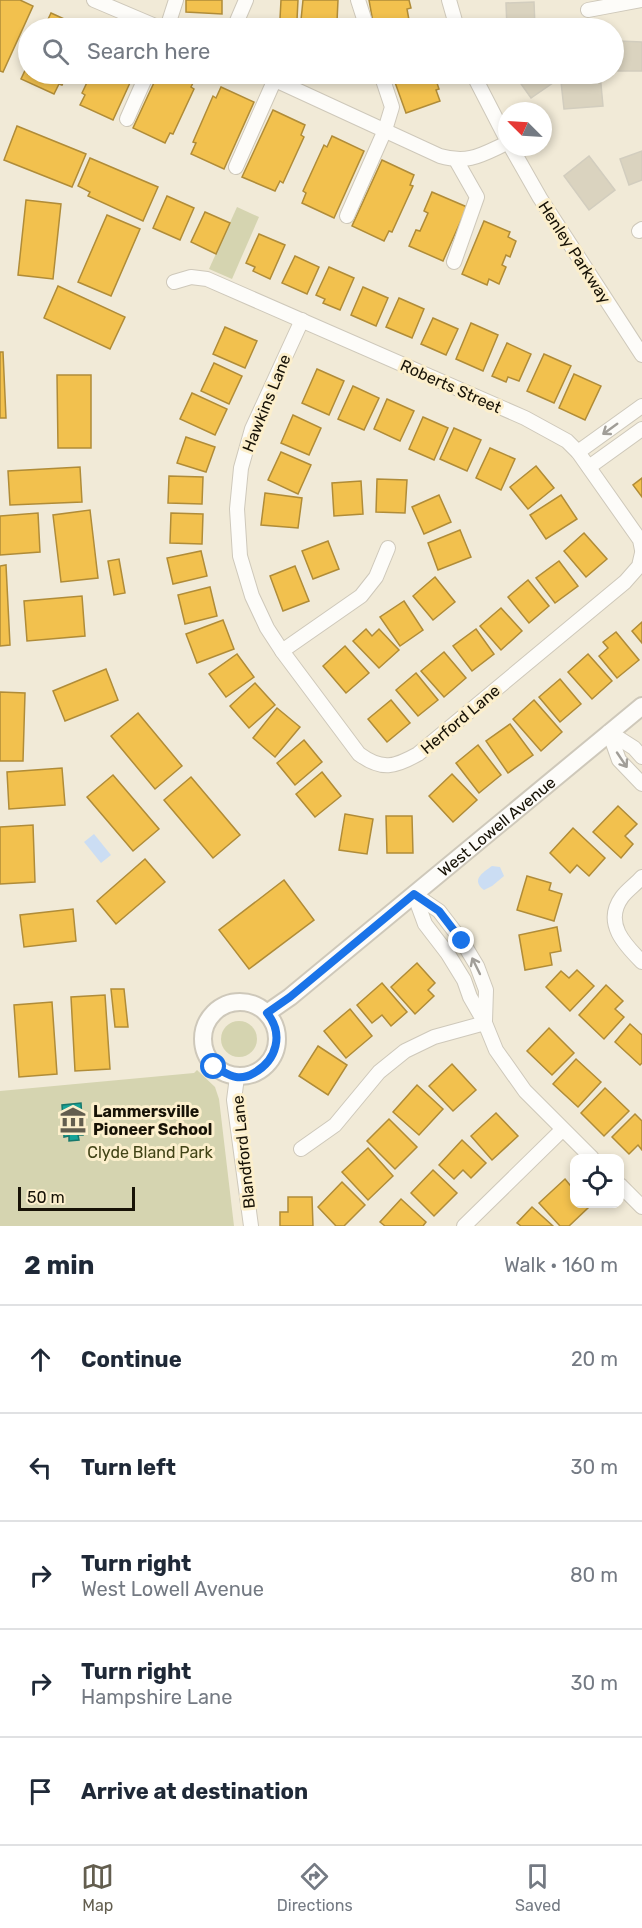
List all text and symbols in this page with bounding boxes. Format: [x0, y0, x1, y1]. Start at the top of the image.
search box [18, 18, 624, 84]
icon: search [39, 35, 72, 68]
text: Search here [87, 38, 210, 65]
north arrow [498, 102, 552, 156]
street label: Henley Parkway [534, 197, 615, 307]
street label: Hawkins Lane [238, 352, 295, 455]
street label: Roberts Street [397, 356, 504, 417]
one-way arrow [603, 423, 619, 435]
street label: Herford Lane [417, 681, 504, 758]
one-way arrow [616, 752, 628, 768]
street label: West Lowell Avenue [434, 773, 559, 881]
route end [448, 927, 474, 953]
one-way arrow [470, 958, 481, 976]
route start [200, 1053, 226, 1079]
street label: Blandford Lane [228, 1094, 259, 1209]
place label: Lammersville Pioneer School [93, 1102, 212, 1139]
museum icon: Lammersville Pioneer School [58, 1105, 88, 1135]
park label: Clyde Bland Park [87, 1143, 213, 1162]
map controls [570, 1154, 624, 1208]
button: locate [570, 1154, 624, 1208]
scale bar [18, 1184, 135, 1212]
text: 50 m [27, 1188, 65, 1207]
text: 2 min [24, 1250, 94, 1281]
text: Walk · 160 m [504, 1253, 618, 1277]
icon: ahead [24, 1343, 57, 1376]
text: Continue [81, 1346, 182, 1373]
text: 20 m [571, 1347, 618, 1371]
icon: left [24, 1451, 57, 1484]
text: Turn left [81, 1454, 176, 1481]
text: 30 m [571, 1455, 618, 1479]
text: Turn right [81, 1550, 191, 1577]
icon: right [24, 1559, 57, 1592]
text: 80 m [570, 1563, 618, 1587]
text: West Lowell Avenue [81, 1577, 264, 1601]
text: Turn right [81, 1658, 191, 1685]
icon: right [24, 1667, 57, 1700]
text: 30 m [571, 1671, 618, 1695]
text: Hampshire Lane [81, 1685, 232, 1709]
icon: arrive [24, 1775, 57, 1808]
text: Arrive at destination [81, 1778, 308, 1805]
tab: Map [81, 1860, 114, 1915]
tab: Directions [277, 1860, 353, 1915]
tab: Saved [515, 1860, 561, 1915]

